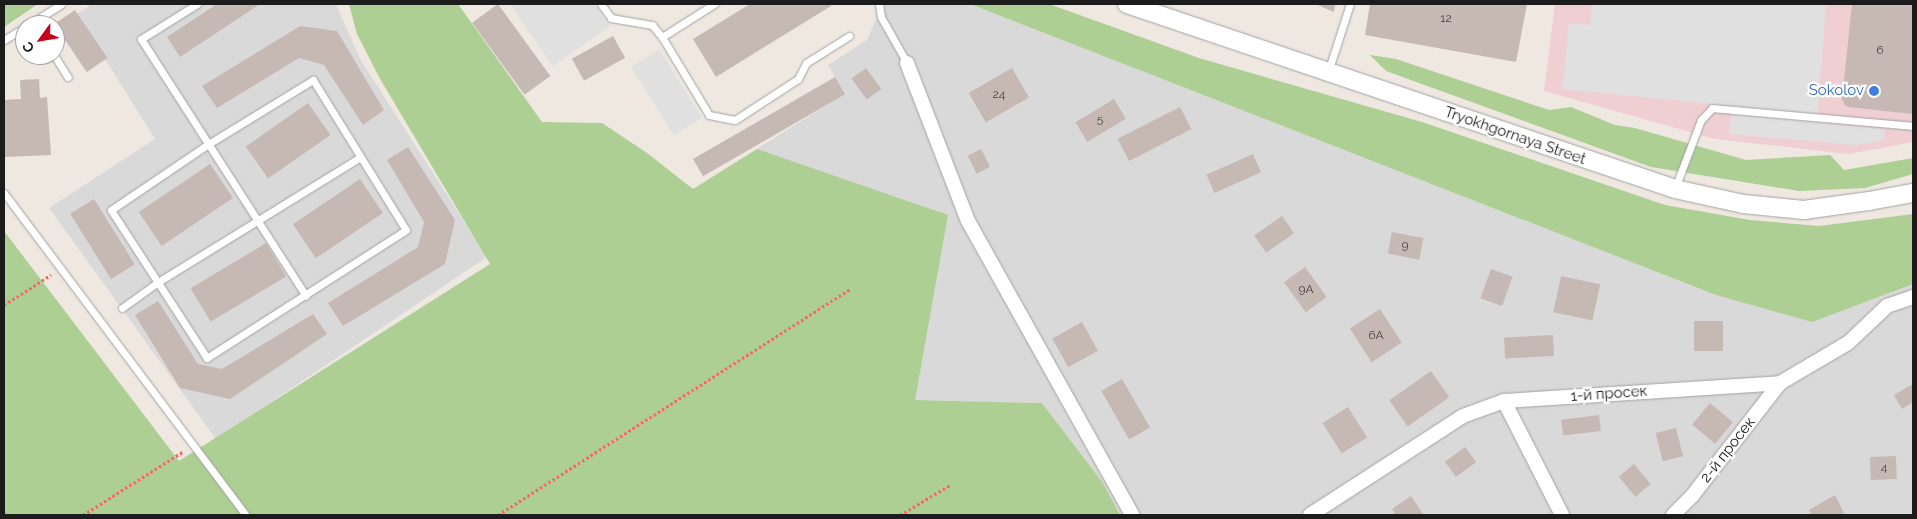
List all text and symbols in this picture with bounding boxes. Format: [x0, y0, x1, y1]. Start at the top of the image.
house number: 12 [1440, 12, 1452, 26]
north arrow [15, 15, 65, 65]
text: С [19, 39, 37, 56]
house number: 6 [1876, 44, 1884, 58]
place label: Sokolov [1809, 82, 1864, 100]
marker: Sokolov [1868, 85, 1880, 97]
house number: 24 [993, 88, 1005, 102]
street label: Tryokhgornaya Street [1442, 103, 1588, 169]
house number: 5 [1097, 113, 1103, 127]
house number: 9 [1401, 239, 1409, 253]
house number: 9А [1298, 283, 1314, 297]
house number: 6А [1368, 329, 1384, 343]
street label: 1-й просек [1570, 382, 1648, 406]
street label: 2-й просек [1697, 414, 1759, 486]
house number: 4 [1881, 461, 1887, 475]

